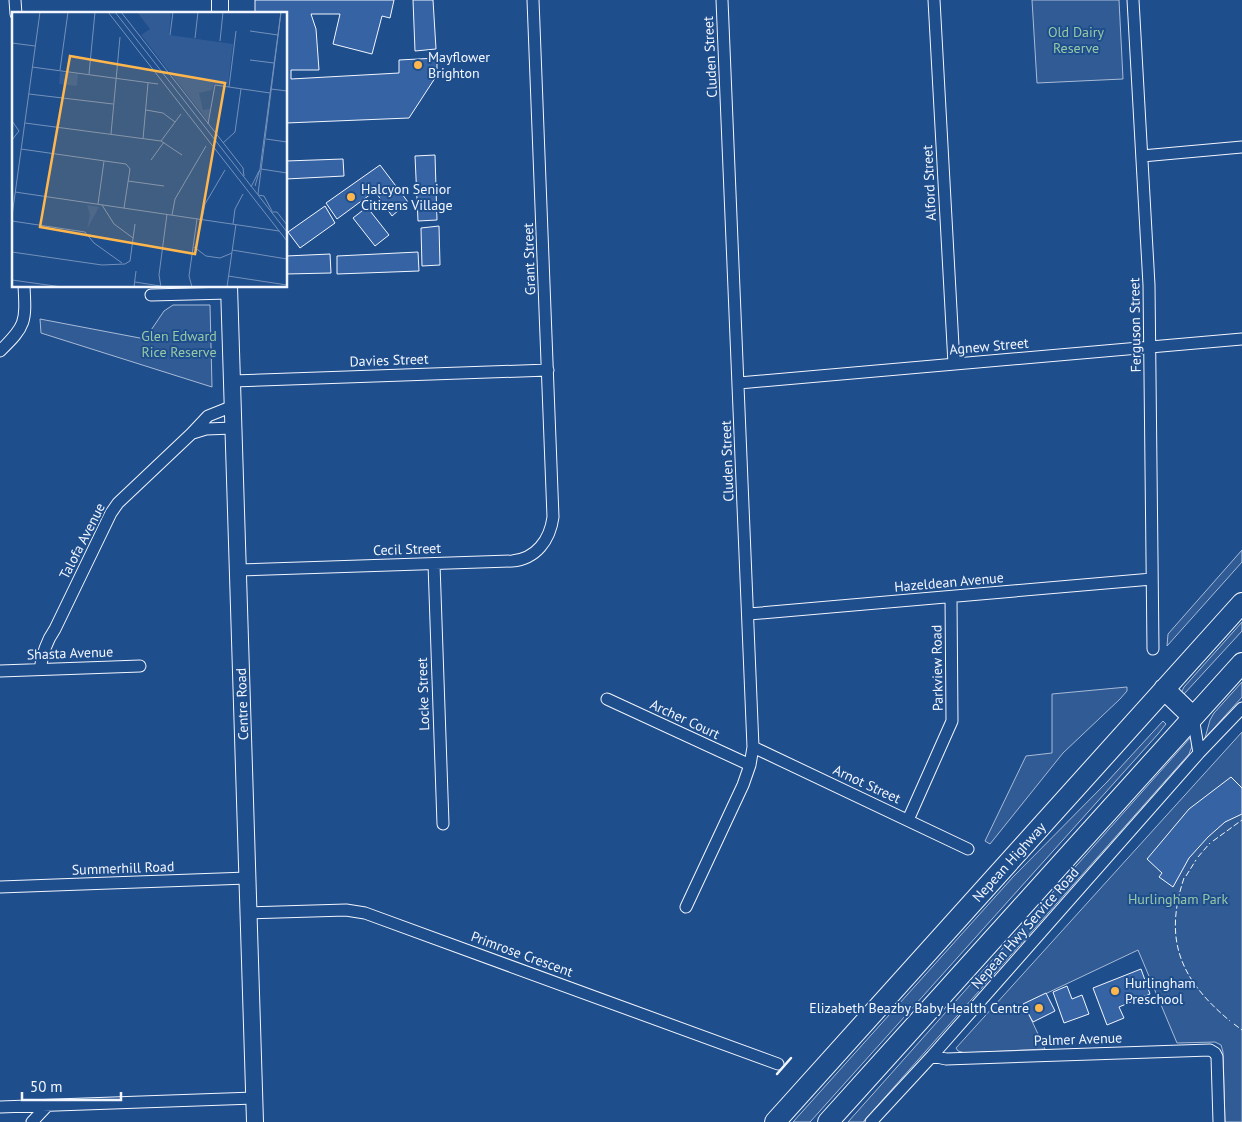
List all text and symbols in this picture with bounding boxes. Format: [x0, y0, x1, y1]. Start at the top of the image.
inset map [12, 12, 288, 288]
street label: Cluden Street [699, 16, 721, 98]
park label: Old Dairy Reserve [1048, 23, 1105, 57]
place label: Mayflower Brighton [428, 48, 490, 82]
marker: Mayflower Brighton [412, 59, 424, 71]
street label: Alford Street [918, 144, 940, 221]
place label: Halcyon Senior Citizens Village [361, 180, 453, 214]
marker: Halcyon Senior Citizens Village [345, 191, 357, 203]
street label: Grant Street [519, 222, 539, 295]
street label: Ferguson Street [1125, 277, 1145, 373]
park label: Glen Edward Rice Reserve [141, 327, 217, 361]
street label: Agnew Street [949, 334, 1030, 358]
street label: Davies Street [349, 350, 429, 370]
street label: Cluden Street [717, 420, 737, 502]
street label: Talofa Avenue [55, 500, 109, 582]
street label: Cecil Street [373, 539, 442, 559]
street label: Hazeldean Avenue [894, 568, 1004, 596]
street label: Parkview Road [927, 625, 947, 711]
street label: Shasta Avenue [26, 642, 114, 664]
street label: Locke Street [413, 657, 433, 731]
street label: Centre Road [232, 668, 252, 740]
street label: Archer Court [647, 695, 723, 743]
street label: Arnot Street [830, 761, 904, 808]
street label: Nepean Highway [968, 818, 1050, 906]
street label: Summerhill Road [71, 857, 175, 879]
street label: Nepean Hwy Service Road [967, 863, 1083, 993]
park label: Hurlingham Park [1128, 890, 1228, 908]
street label: Primrose Crescent [469, 927, 576, 981]
place label: Hurlingham Preschool [1125, 974, 1196, 1008]
marker: Hurlingham Preschool [1109, 985, 1121, 997]
place label: Elizabeth Beazby Baby Health Centre [809, 999, 1029, 1017]
marker: Elizabeth Beazby Baby Health Centre [1033, 1002, 1045, 1014]
street label: Palmer Avenue [1033, 1028, 1123, 1050]
scale bar [22, 1070, 121, 1102]
text: 50 m [30, 1077, 63, 1096]

